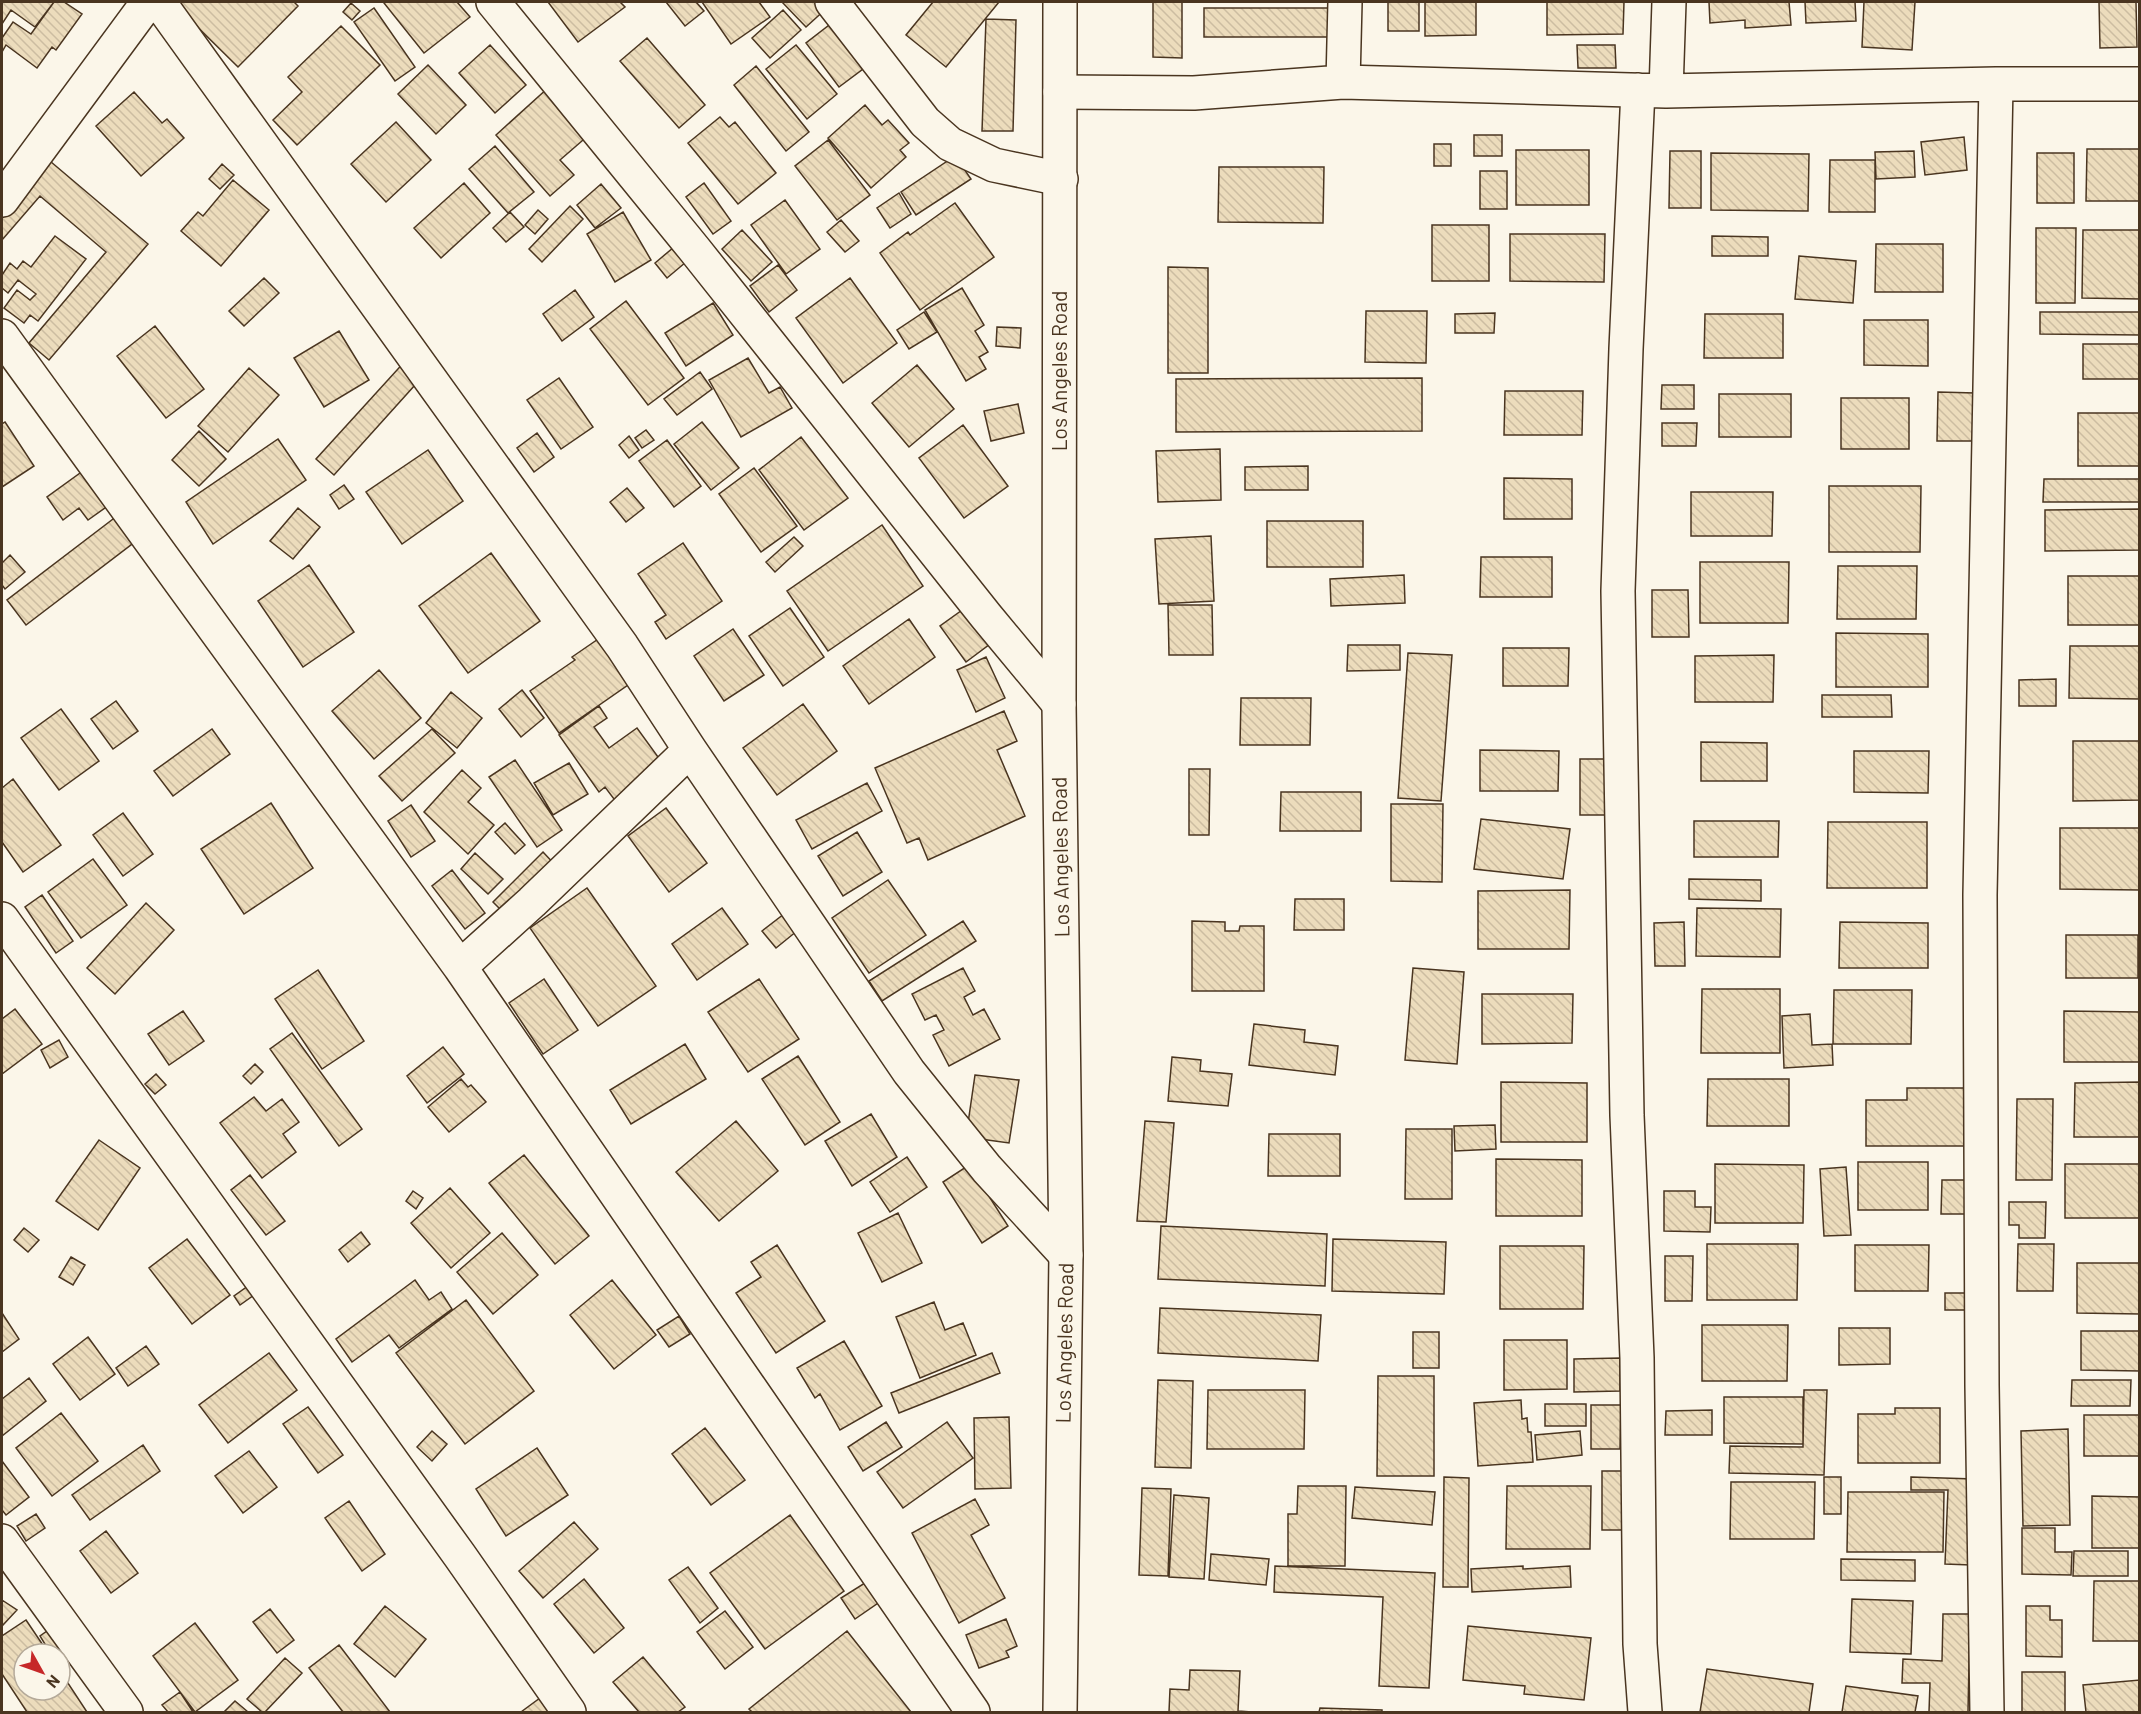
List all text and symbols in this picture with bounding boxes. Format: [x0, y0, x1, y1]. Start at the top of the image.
street label: Los Angeles Road [1046, 291, 1071, 451]
street label: Los Angeles Road [1046, 776, 1073, 938]
street label: Los Angeles Road [1050, 1262, 1077, 1424]
north arrow [12, 1642, 72, 1702]
text: N [43, 1672, 65, 1692]

